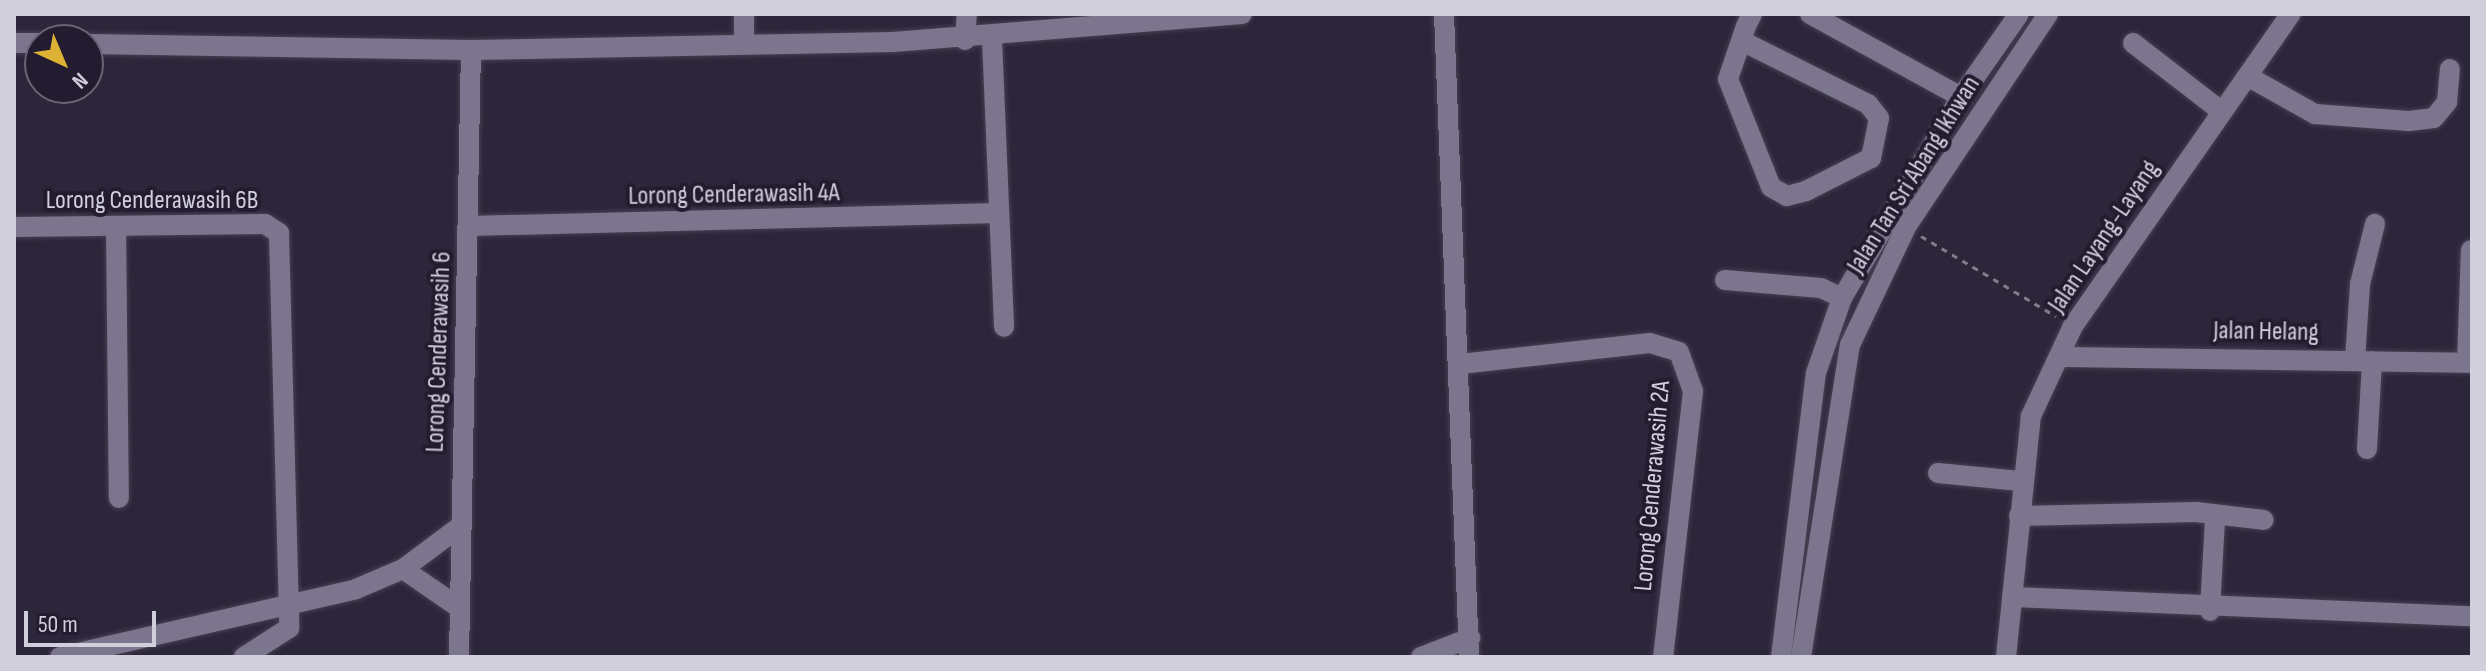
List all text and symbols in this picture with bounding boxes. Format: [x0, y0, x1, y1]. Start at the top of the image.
north arrow [24, 24, 104, 104]
text: N [66, 66, 93, 94]
street label: Jalan Tan Sri Abang Ikhwan [1841, 71, 1987, 279]
street label: Jalan Layang-Layang [2042, 155, 2166, 319]
street label: Lorong Cenderawasih 4A [628, 178, 840, 212]
street label: Lorong Cenderawasih 6B [46, 185, 258, 217]
street label: Lorong Cenderawasih 6 [420, 251, 458, 453]
street label: Jalan Helang [2213, 315, 2319, 349]
street label: Lorong Cenderawasih 2A [1628, 379, 1678, 593]
scale bar [28, 595, 160, 645]
text: 50 m [38, 610, 78, 639]

